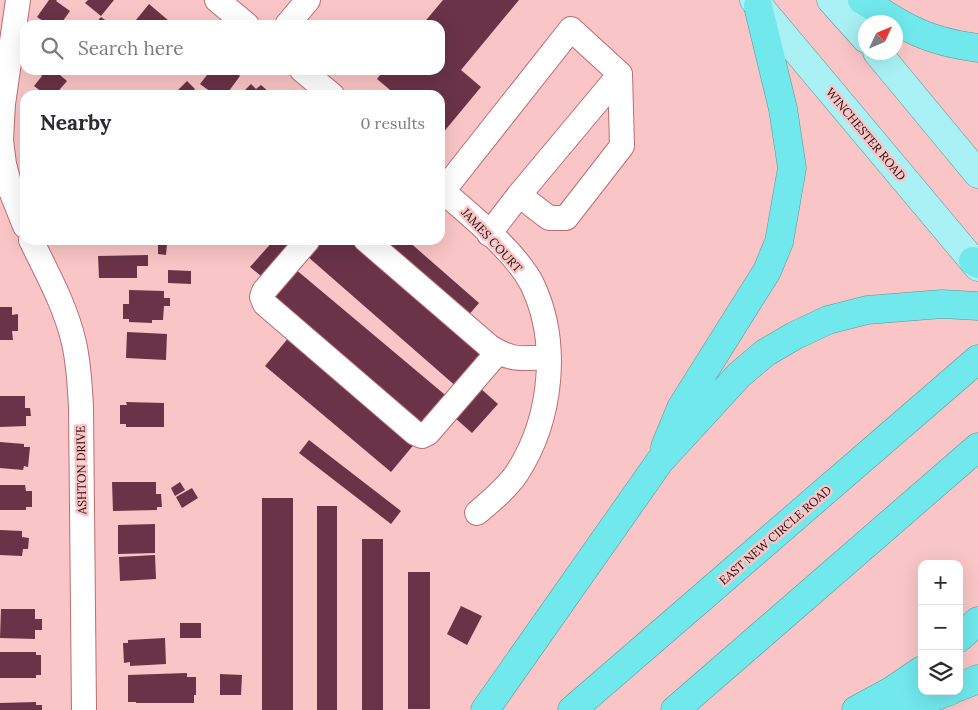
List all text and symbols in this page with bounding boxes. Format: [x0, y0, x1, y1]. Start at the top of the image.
north arrow [858, 15, 903, 60]
search box [20, 20, 445, 75]
icon: search [38, 34, 66, 62]
text: Search here [78, 36, 184, 60]
street label: WINCHESTER ROAD [823, 85, 909, 183]
text: Nearby [40, 109, 111, 136]
text: 0 results [360, 113, 425, 133]
street label: JAMES COURT [458, 204, 526, 275]
street label: ASHTON DRIVE [73, 425, 89, 516]
street label: EAST NEW CIRCLE ROAD [716, 482, 834, 588]
map controls [918, 560, 963, 695]
button: + [918, 560, 963, 605]
button: − [918, 605, 963, 650]
button: layers [918, 650, 963, 695]

